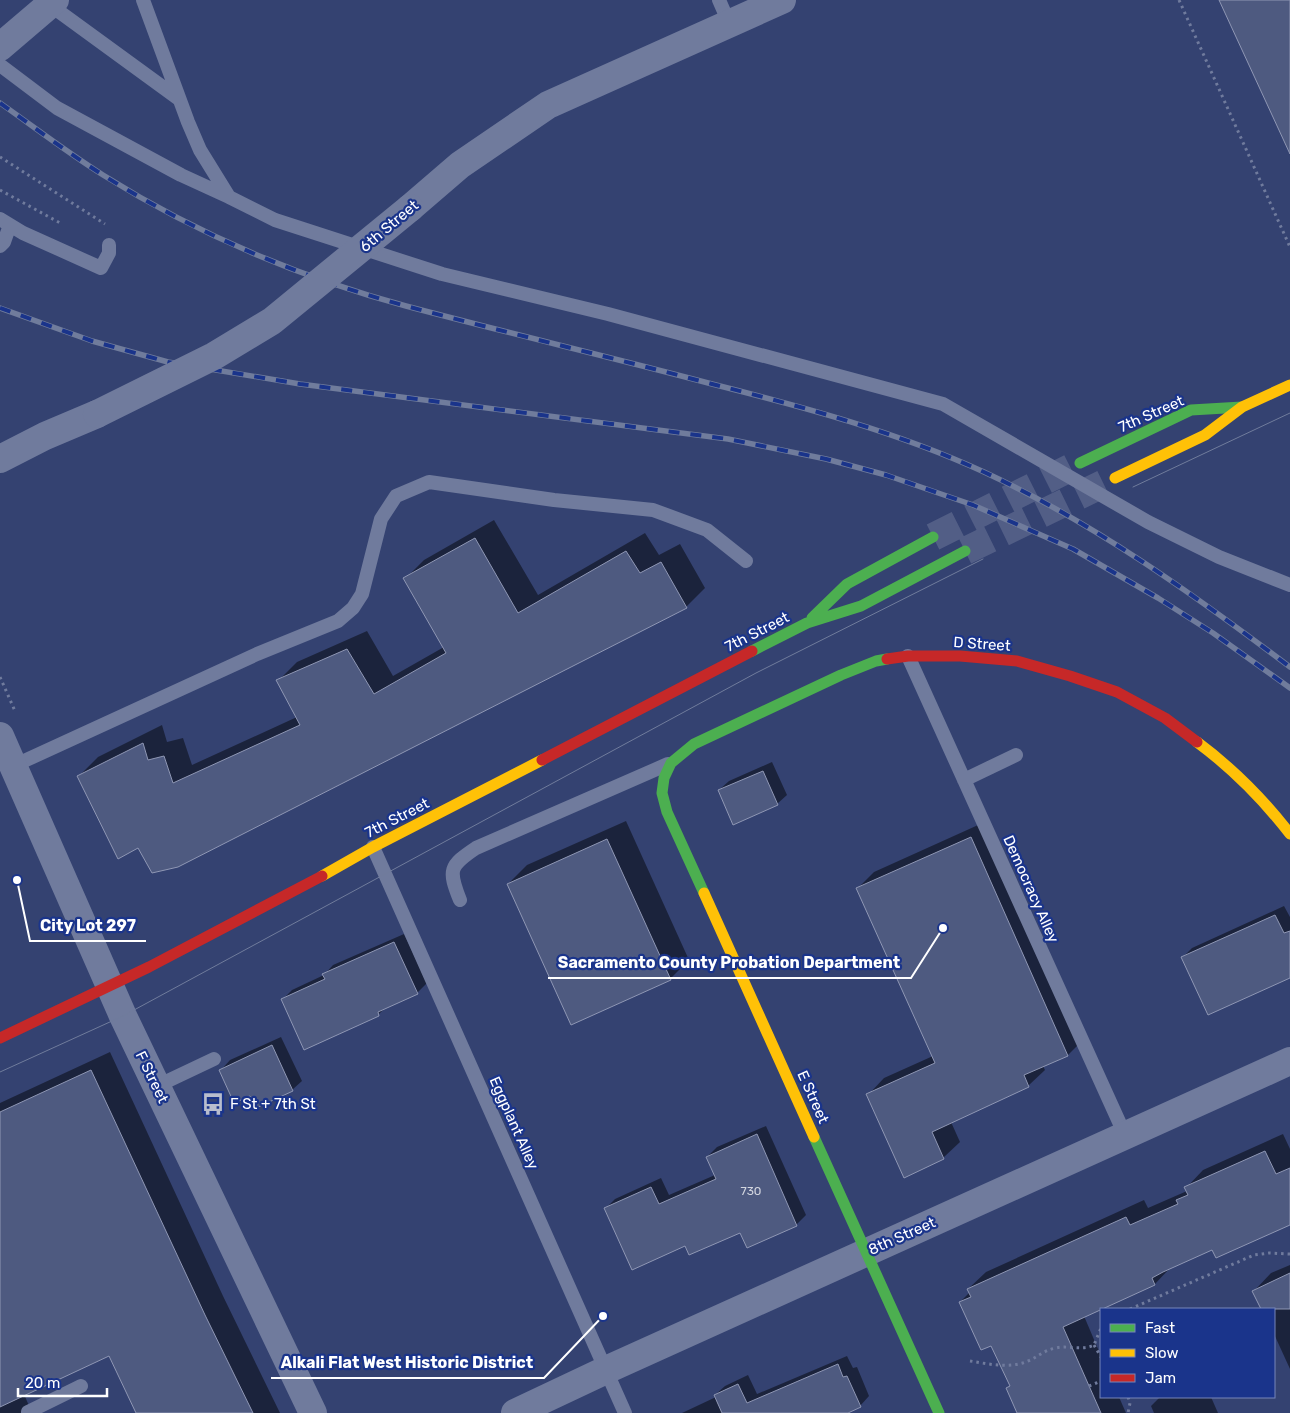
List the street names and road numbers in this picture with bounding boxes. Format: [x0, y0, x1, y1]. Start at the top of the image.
street label: 6th Street [356, 196, 422, 256]
street label: 7th Street [1115, 392, 1187, 436]
street label: 7th Street [722, 608, 792, 656]
street label: D Street [953, 633, 1011, 655]
street label: 7th Street [362, 794, 432, 842]
street label: Democracy Alley [999, 832, 1063, 946]
street label: F Street [132, 1048, 172, 1106]
street label: E Street [793, 1068, 833, 1126]
street label: Eggplant Alley [486, 1074, 542, 1172]
street label: 8th Street [866, 1213, 938, 1259]

